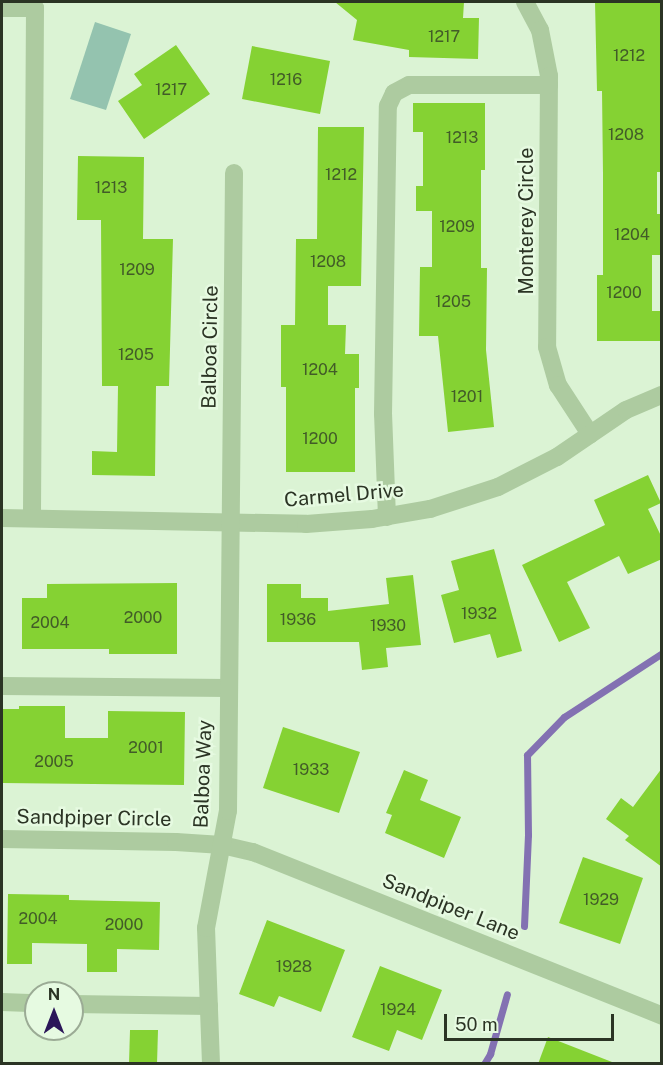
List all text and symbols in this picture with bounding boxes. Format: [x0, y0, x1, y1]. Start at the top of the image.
house number: 1217 [428, 27, 460, 47]
house number: 1212 [613, 46, 645, 66]
house number: 1216 [270, 70, 302, 90]
house number: 1217 [155, 80, 187, 100]
house number: 1208 [608, 125, 644, 145]
house number: 1213 [446, 128, 478, 148]
street label: Monterey Circle [514, 147, 538, 295]
house number: 1212 [325, 165, 357, 185]
house number: 1213 [95, 178, 127, 198]
house number: 1209 [439, 217, 475, 237]
house number: 1204 [614, 225, 650, 245]
house number: 1208 [310, 252, 346, 272]
house number: 1209 [119, 260, 155, 280]
house number: 1200 [606, 283, 642, 303]
street label: Balboa Circle [197, 285, 223, 409]
house number: 1205 [435, 292, 471, 312]
house number: 1205 [118, 345, 154, 365]
house number: 1204 [302, 360, 338, 380]
house number: 1201 [451, 387, 483, 407]
house number: 1200 [302, 429, 338, 449]
street label: Carmel Drive [283, 478, 405, 512]
house number: 1932 [461, 604, 497, 624]
house number: 2000 [124, 608, 162, 628]
house number: 1936 [280, 610, 316, 630]
house number: 2004 [30, 613, 70, 633]
house number: 1930 [370, 616, 406, 636]
street label: Balboa Way [189, 719, 217, 829]
house number: 2001 [128, 738, 164, 758]
house number: 2005 [34, 752, 74, 772]
house number: 1933 [293, 760, 329, 780]
street label: Sandpiper Circle [16, 805, 172, 831]
street label: Sandpiper Lane [379, 869, 523, 945]
house number: 1929 [583, 890, 619, 910]
house number: 2004 [18, 909, 58, 929]
house number: 2000 [105, 915, 143, 935]
house number: 1928 [276, 957, 312, 977]
north arrow [24, 981, 84, 1041]
text: N [48, 985, 60, 1004]
house number: 1924 [380, 1000, 416, 1020]
scale bar [447, 1002, 616, 1040]
text: 50 m [455, 1014, 498, 1035]

